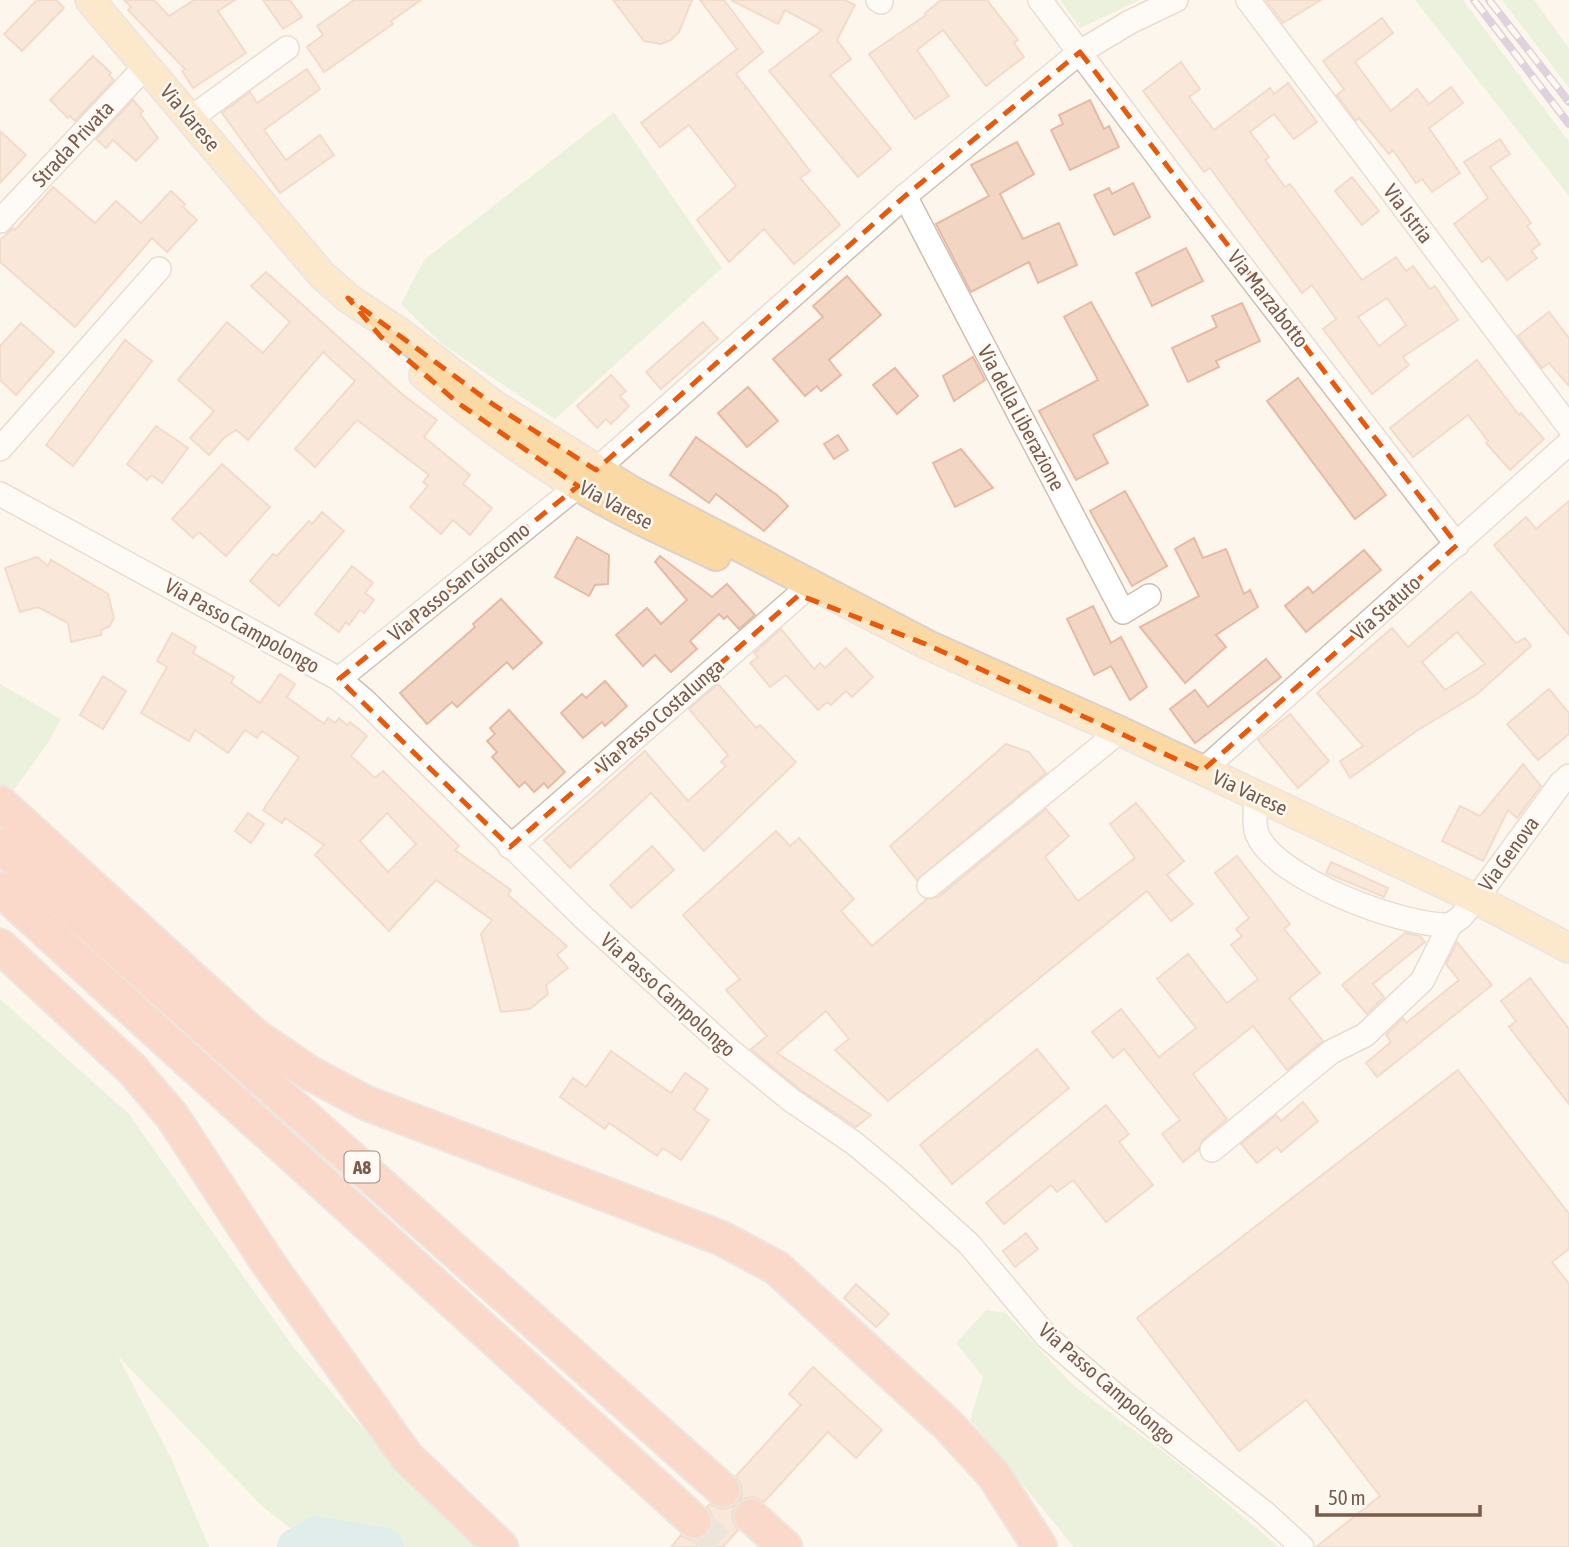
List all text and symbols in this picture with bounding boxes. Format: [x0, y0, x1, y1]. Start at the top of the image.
street label: Via Varese [156, 79, 226, 156]
street label: Strada Privata [27, 96, 118, 191]
street label: Via Istria [1379, 179, 1439, 248]
street label: Via Marzabotto [1223, 245, 1314, 352]
street label: Via della Liberazione [973, 341, 1070, 494]
street label: Via Varese [576, 475, 657, 533]
street label: Via Passo San Giacomo [383, 517, 534, 646]
street label: Via Statuto [1346, 570, 1425, 644]
street label: Via Passo Campolongo [161, 573, 324, 678]
street label: Via Passo Costalunga [590, 653, 728, 777]
street label: Via Varese [1209, 764, 1292, 820]
street label: Via Genova [1473, 811, 1543, 895]
street label: Via Passo Campolongo [596, 927, 741, 1061]
road number: A8 [344, 1152, 380, 1182]
street label: Via Passo Campolongo [1034, 1317, 1181, 1449]
scale bar [1317, 1474, 1480, 1518]
text: 50 m [1328, 1485, 1366, 1509]

